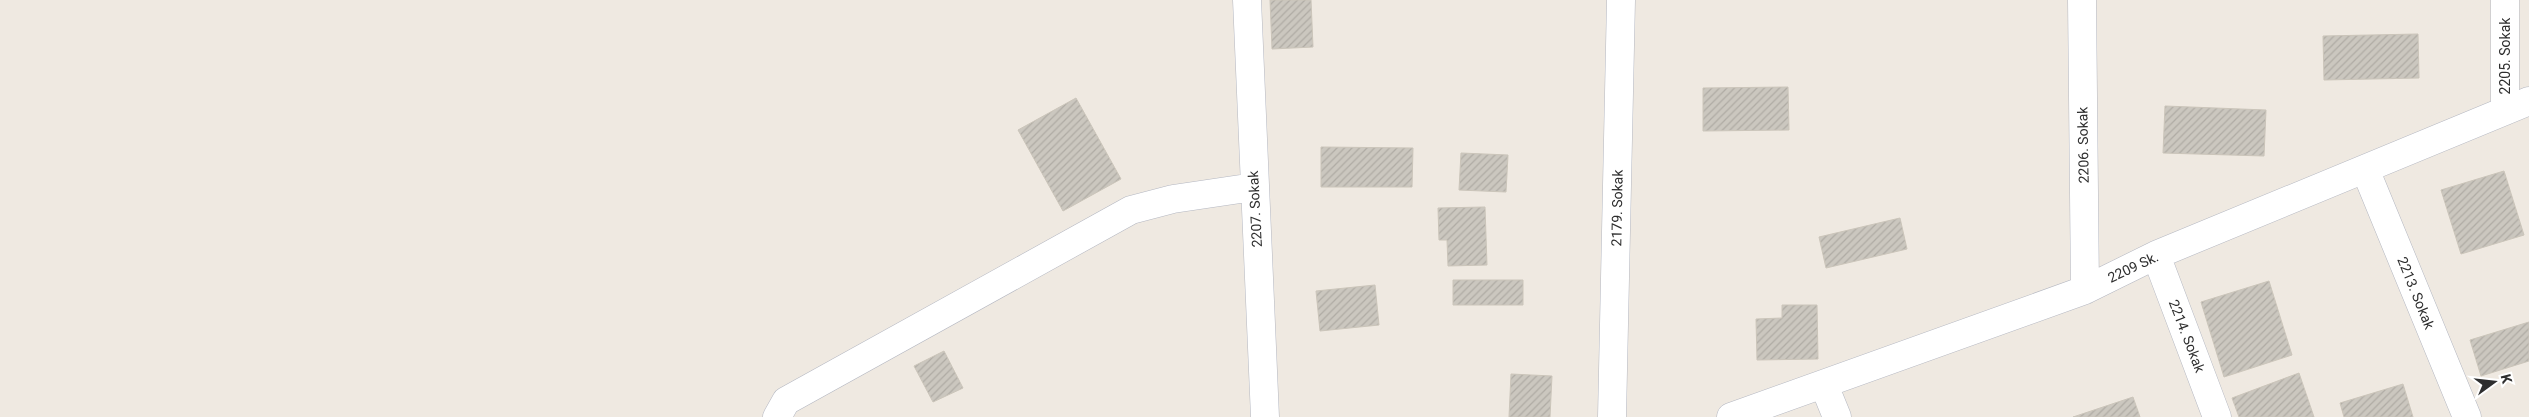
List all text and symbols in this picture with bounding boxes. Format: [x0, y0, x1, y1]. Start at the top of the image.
street label: 2205. Sokak [2497, 17, 2513, 94]
street label: 2206. Sokak [2074, 106, 2092, 184]
street label: 2207. Sokak [1245, 169, 1265, 248]
street label: 2179. Sokak [1608, 169, 1626, 247]
street label: 2209 Sk. [2105, 248, 2161, 286]
street label: 2213. Sokak [2394, 254, 2438, 332]
street label: 2214. Sokak [2166, 297, 2209, 376]
north arrow [2469, 357, 2519, 407]
text: K [2498, 372, 2515, 385]

